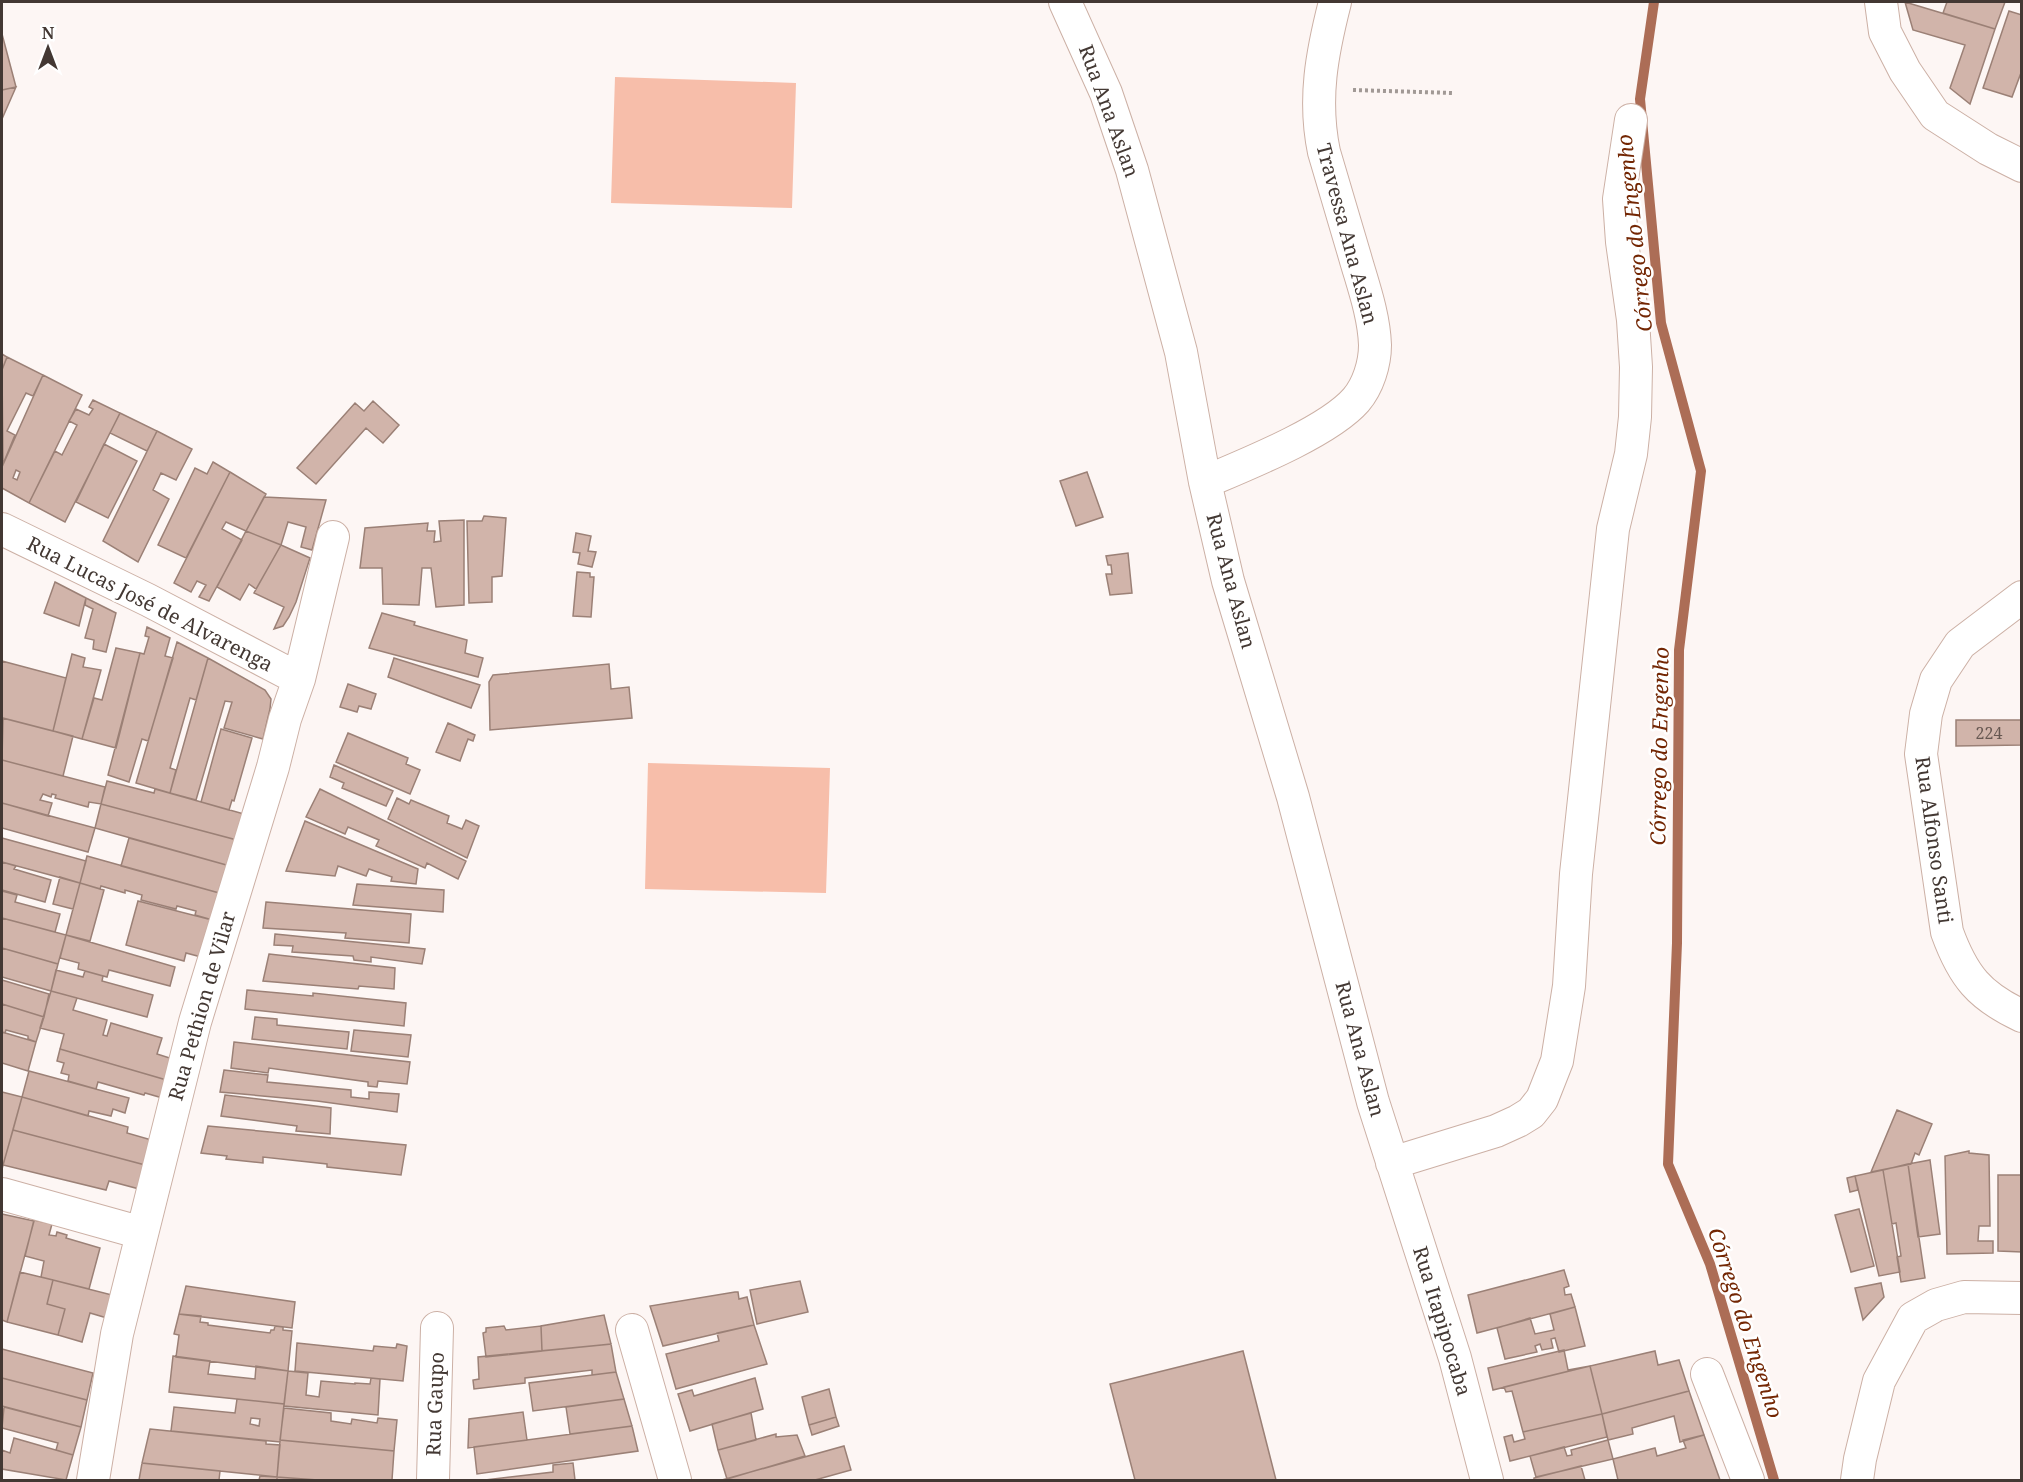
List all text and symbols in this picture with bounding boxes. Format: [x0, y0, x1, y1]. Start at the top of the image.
north arrow [18, 18, 78, 78]
text: N [42, 22, 55, 44]
street label: Rua Ana Aslan [1073, 41, 1146, 181]
water label: Córrego do Engenho [1610, 133, 1658, 333]
street label: Travessa Ana Aslan [1310, 140, 1385, 327]
street label: Rua Ana Aslan [1200, 510, 1263, 652]
street label: Rua Lucas José de Alvarenga [23, 530, 278, 677]
water label: Córrego do Engenho [1643, 646, 1675, 846]
house number: 224 [1976, 722, 2002, 744]
street label: Rua Alfonso Santi [1909, 755, 1960, 926]
street label: Rua Pethion de Vilar [162, 907, 242, 1104]
street label: Rua Ana Aslan [1329, 978, 1392, 1120]
water label: Córrego do Engenho [1702, 1224, 1790, 1421]
street label: Rua Itapipocaba [1407, 1243, 1478, 1399]
street label: Rua Gaupo [419, 1351, 450, 1457]

